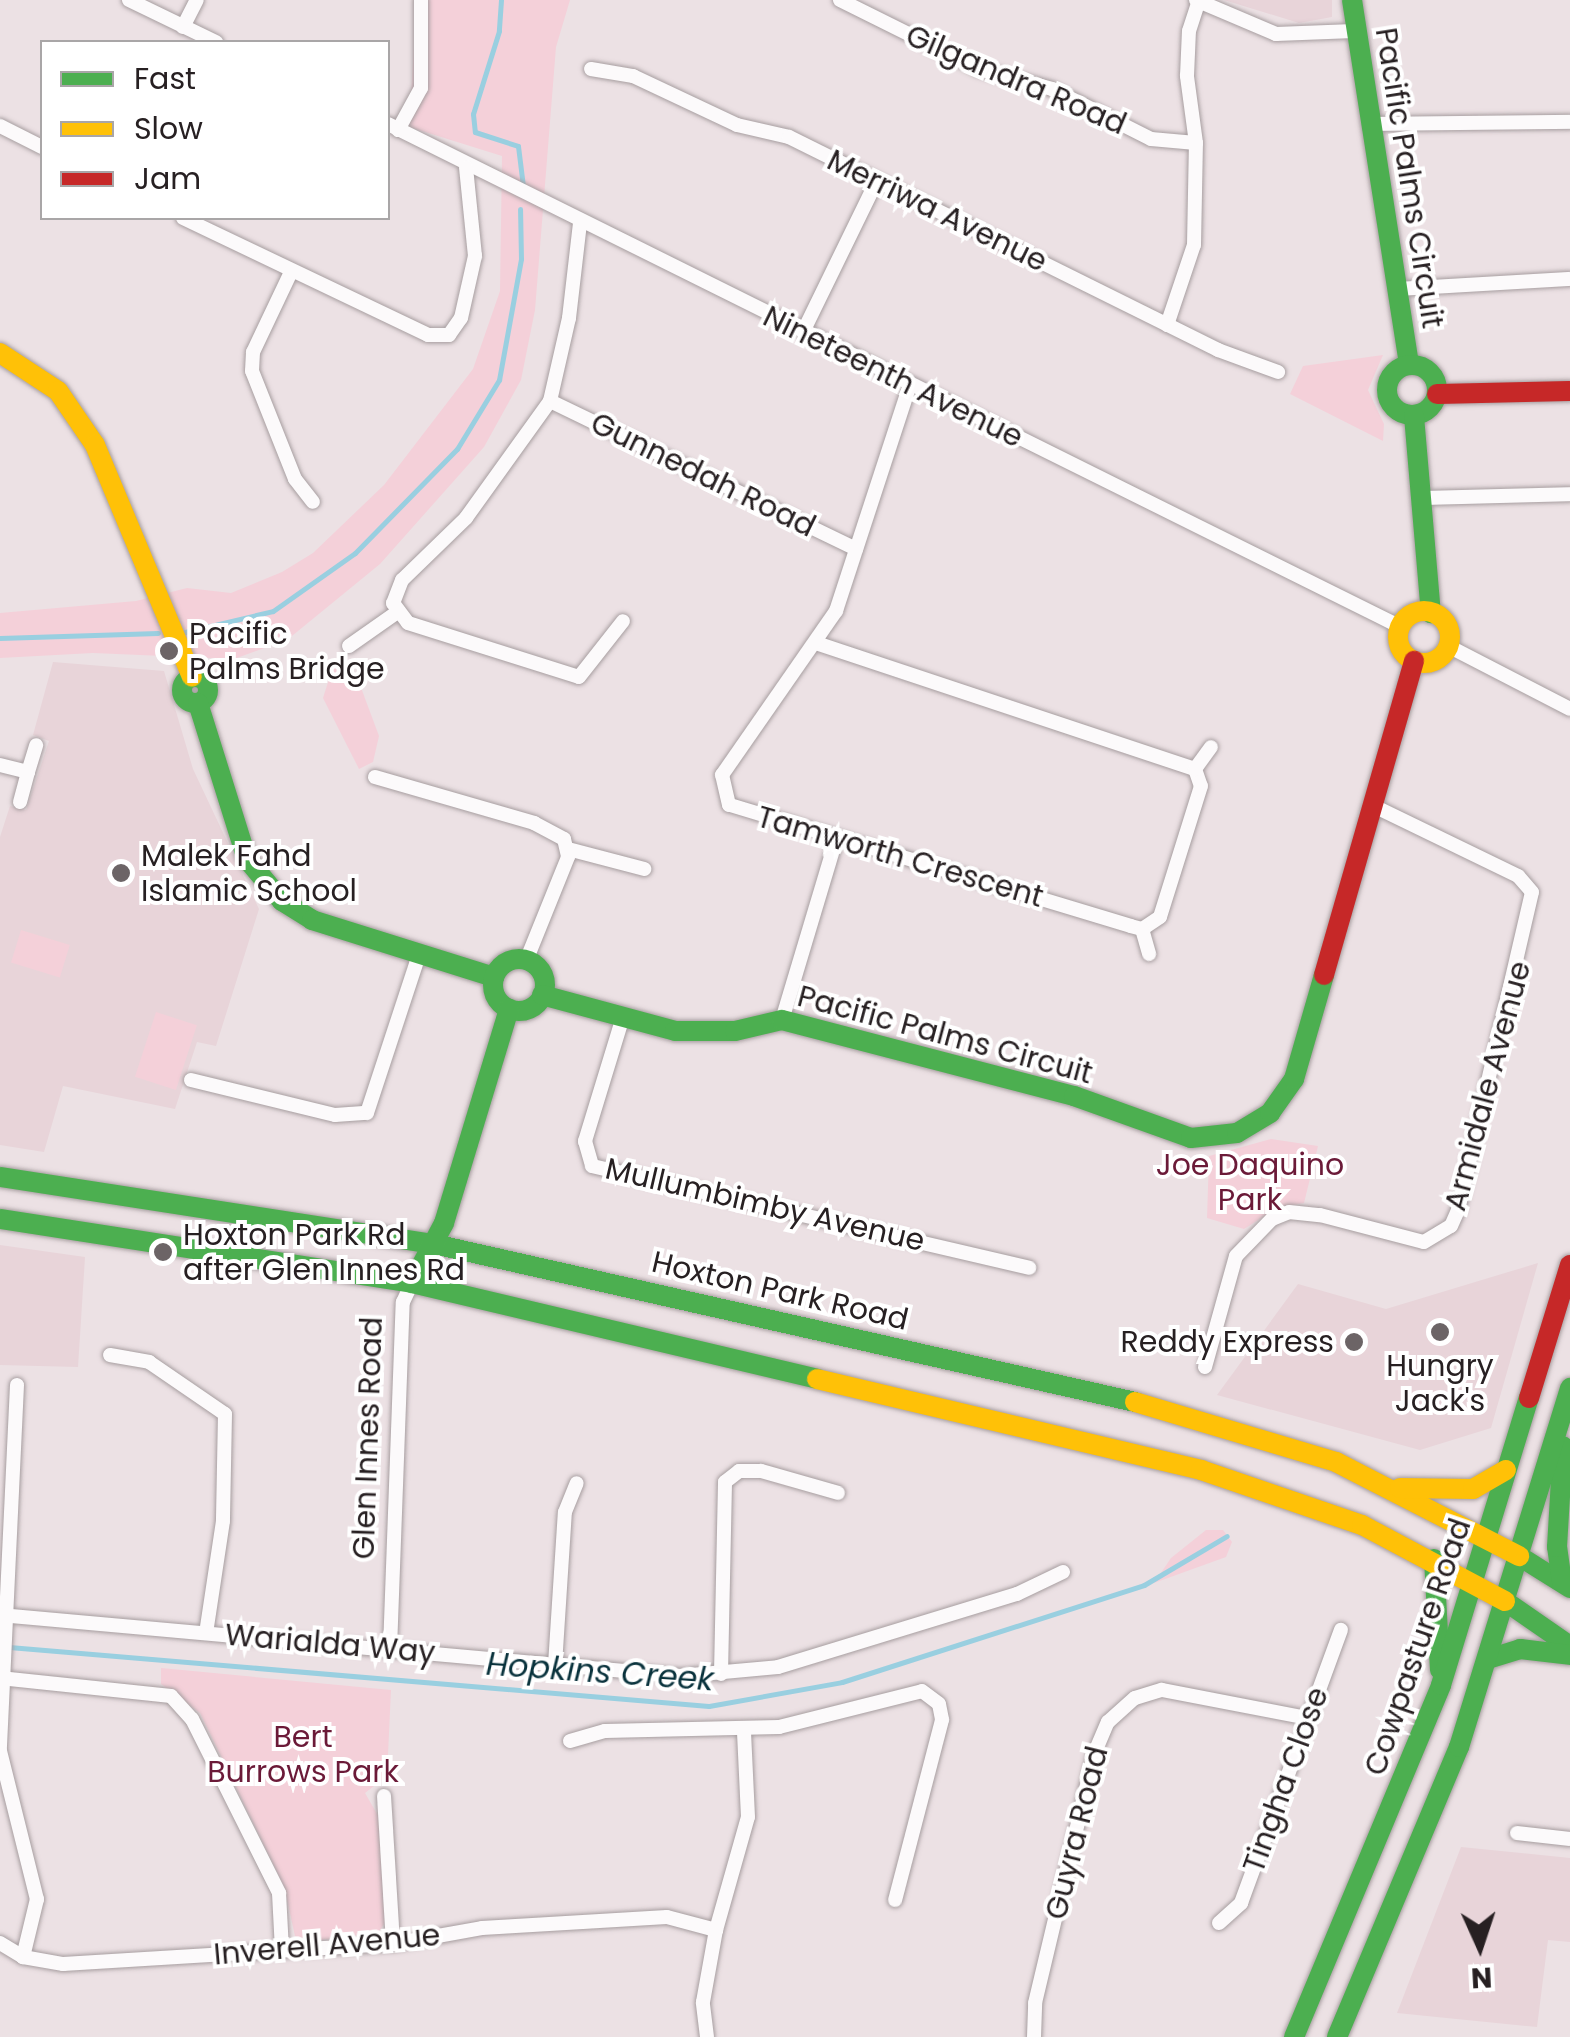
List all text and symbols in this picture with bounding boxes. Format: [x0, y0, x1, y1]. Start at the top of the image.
street label: Gilgandra Road [901, 17, 1131, 143]
street label: Pacific Palms Circuit [1367, 25, 1451, 331]
legend [40, 40, 390, 220]
text: Fast [134, 57, 196, 100]
text: Slow [134, 107, 203, 150]
street label: Merriwa Avenue [821, 142, 1053, 280]
text: Jam [134, 157, 201, 200]
street label: Nineteenth Avenue [757, 298, 1029, 456]
street label: Gunnedah Road [585, 405, 821, 545]
place label: Pacific Palms Bridge [189, 616, 385, 686]
marker: Pacific Palms Bridge [158, 640, 180, 662]
street label: Tamworth Crescent [753, 799, 1047, 915]
place label: Malek Fahd Islamic School [141, 838, 357, 908]
marker: Malek Fahd Islamic School [110, 862, 132, 884]
street label: Armidale Avenue [1437, 957, 1539, 1215]
street label: Pacific Palms Circuit [794, 978, 1096, 1092]
park label: Joe Daquino Park [1156, 1147, 1344, 1218]
street label: Mullumbimby Avenue [602, 1151, 928, 1259]
place label: Hoxton Park Rd after Glen Innes Rd [183, 1217, 465, 1288]
marker: Hoxton Park Rd after Glen Innes Rd [152, 1241, 174, 1263]
street label: Hoxton Park Road [648, 1244, 912, 1338]
street label: Glen Innes Road [346, 1316, 390, 1560]
marker: Hungry Jack's [1429, 1321, 1451, 1343]
place label: Reddy Express [1121, 1324, 1334, 1360]
marker: Reddy Express [1343, 1331, 1365, 1353]
place label: Hungry Jack's [1386, 1348, 1494, 1418]
street label: Cowpasture Road [1357, 1514, 1479, 1780]
street label: Warialda Way [223, 1617, 437, 1671]
water label: Hopkins Creek [485, 1645, 715, 1699]
street label: Tingha Close [1236, 1682, 1336, 1878]
park label: Bert Burrows Park [207, 1719, 399, 1790]
street label: Guyra Road [1038, 1743, 1116, 1923]
north arrow [1430, 1897, 1530, 1997]
street label: Inverell Avenue [212, 1917, 442, 1973]
text: N [1470, 1957, 1493, 1997]

